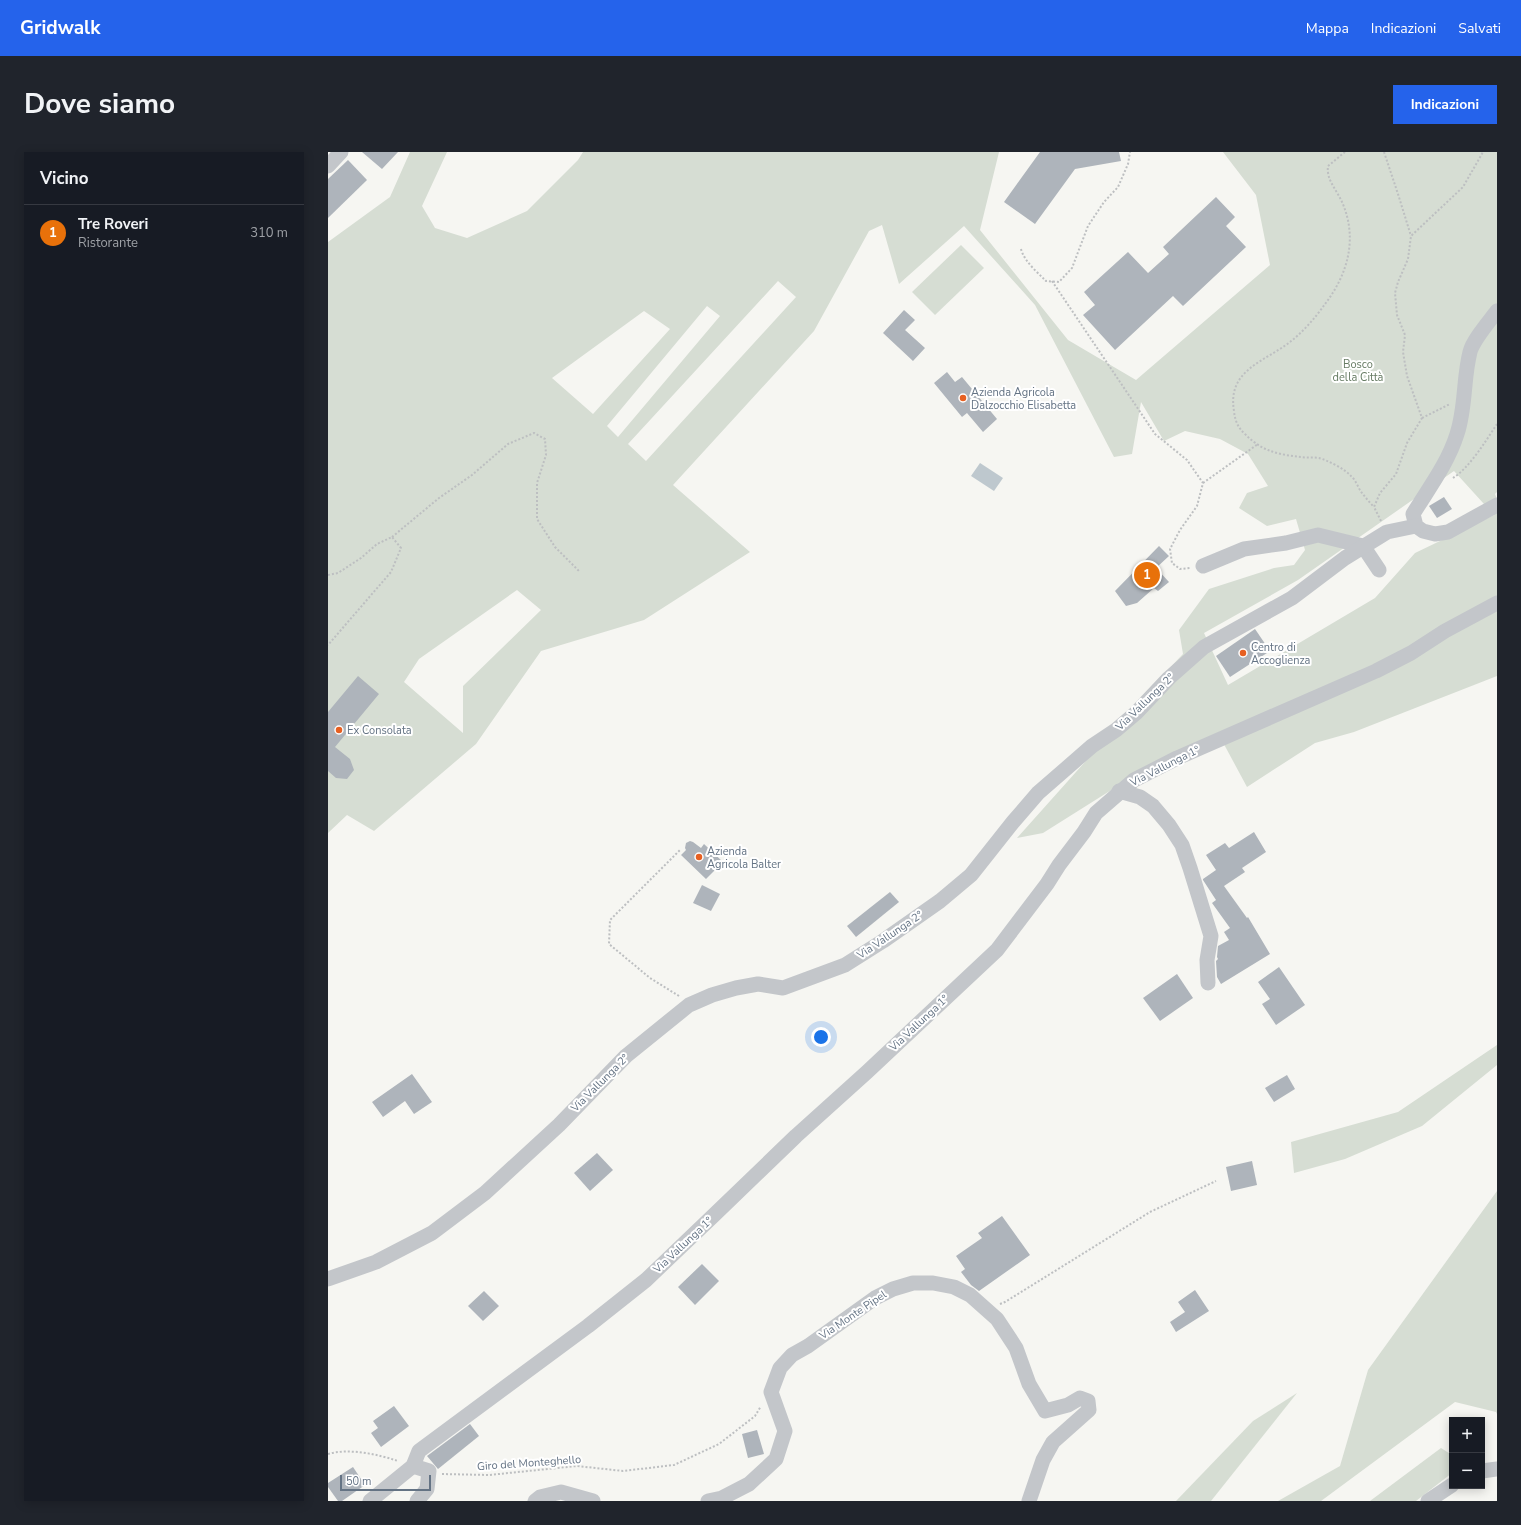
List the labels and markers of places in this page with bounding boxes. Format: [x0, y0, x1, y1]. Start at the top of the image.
place label: Azienda Agricola Dalzocchio Elisabetta [971, 385, 1076, 413]
marker: Azienda Agricola Dalzocchio Elisabetta [958, 393, 968, 403]
pin: 1 [1134, 560, 1160, 590]
place label: Centro di Accoglienza [1251, 640, 1310, 668]
marker: Centro di Accoglienza [1238, 648, 1248, 658]
place label: Ex Consolata [347, 723, 412, 738]
marker: Ex Consolata [334, 725, 344, 735]
place label: Azienda Agricola Balter [707, 844, 781, 872]
marker: Azienda Agricola Balter [694, 852, 704, 862]

